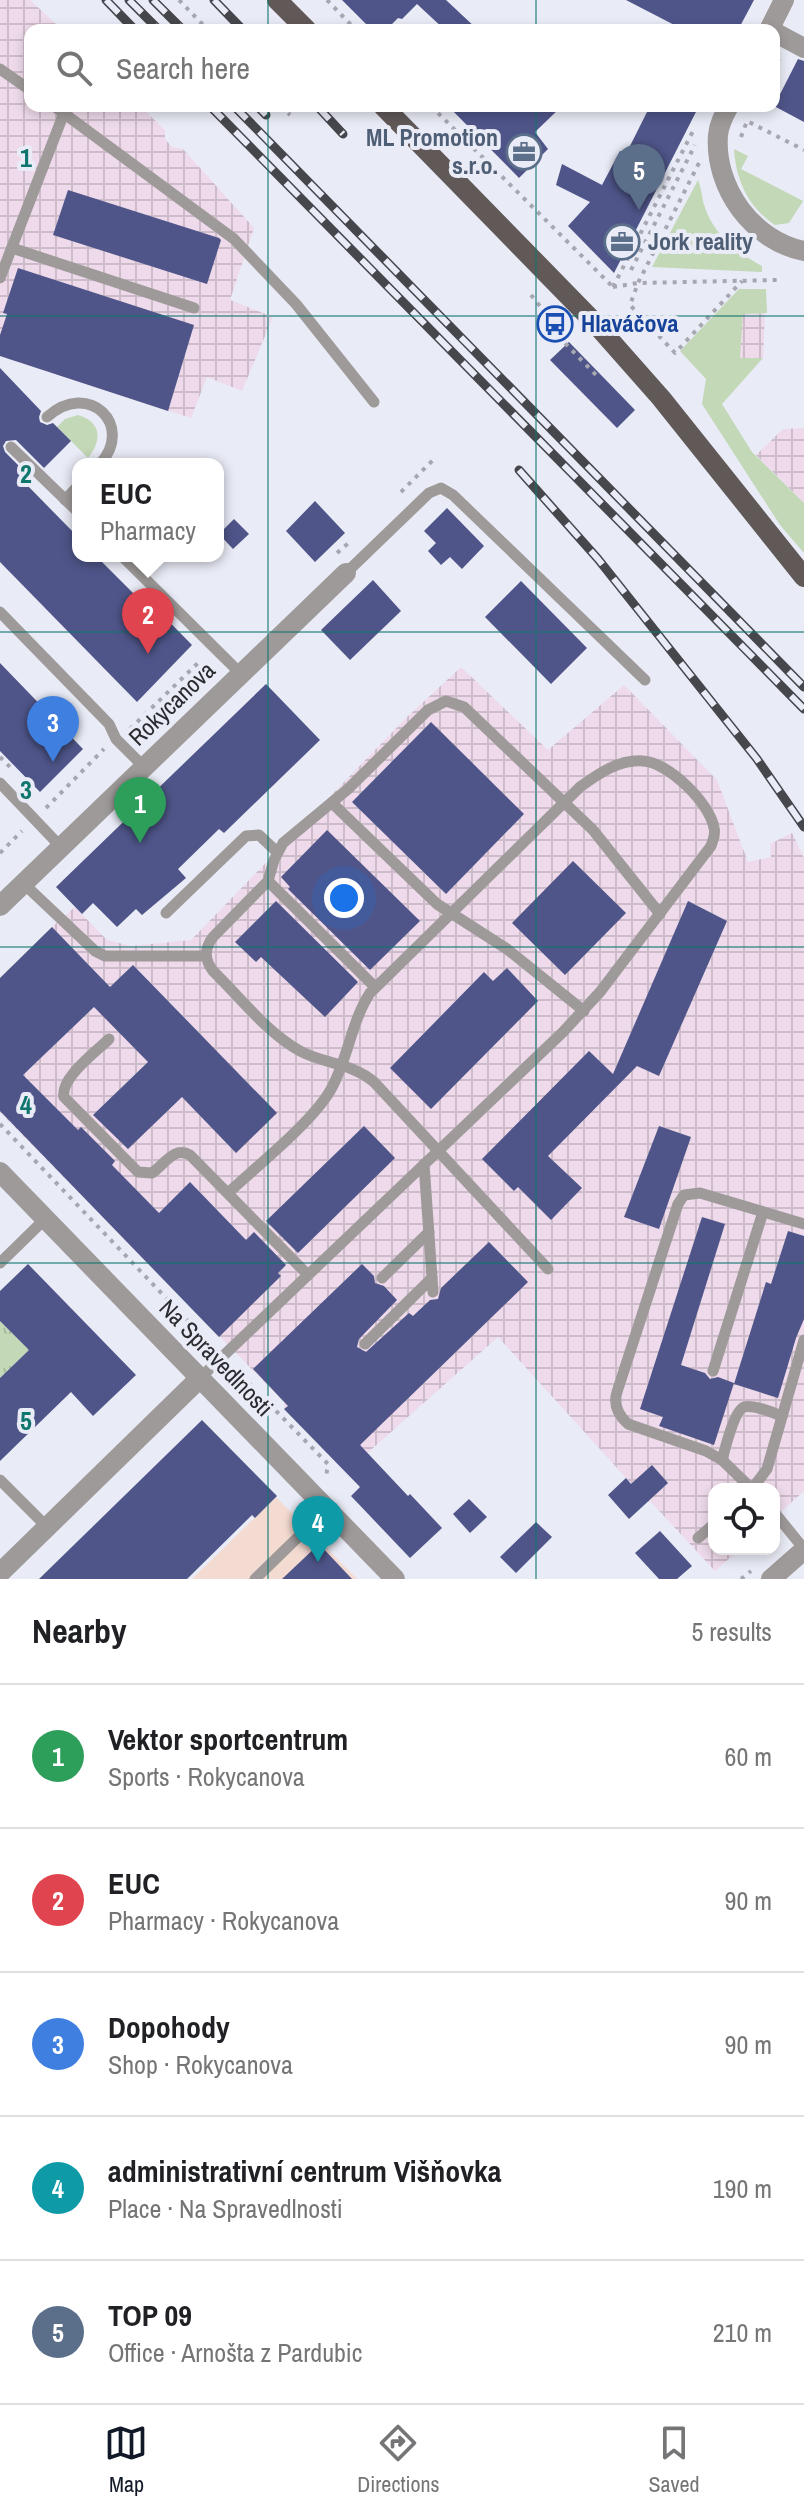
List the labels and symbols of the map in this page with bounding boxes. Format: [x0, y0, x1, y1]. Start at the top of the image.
place label: ML Promotion s.r.o. [366, 121, 498, 181]
office icon: ML Promotion s.r.o. [505, 133, 543, 171]
text: 1 [20, 140, 32, 175]
pin: 5 [613, 144, 665, 210]
office icon: Jork reality [603, 223, 641, 261]
place label: Jork reality [648, 225, 753, 257]
bus stop icon: Hlaváčova [536, 305, 574, 343]
place label: Hlaváčova [581, 307, 678, 339]
text: 2 [20, 456, 32, 491]
pin: 2 [122, 588, 174, 654]
street label: Rokycanova [121, 654, 221, 752]
pin: 3 [27, 696, 79, 762]
text: 3 [20, 772, 32, 807]
pin: 1 [114, 777, 166, 843]
your location [324, 878, 364, 918]
text: 4 [20, 1087, 32, 1122]
street label: Na Spravedlnosti [153, 1292, 281, 1423]
text: 5 [20, 1403, 32, 1438]
pin: 4 [292, 1496, 344, 1562]

